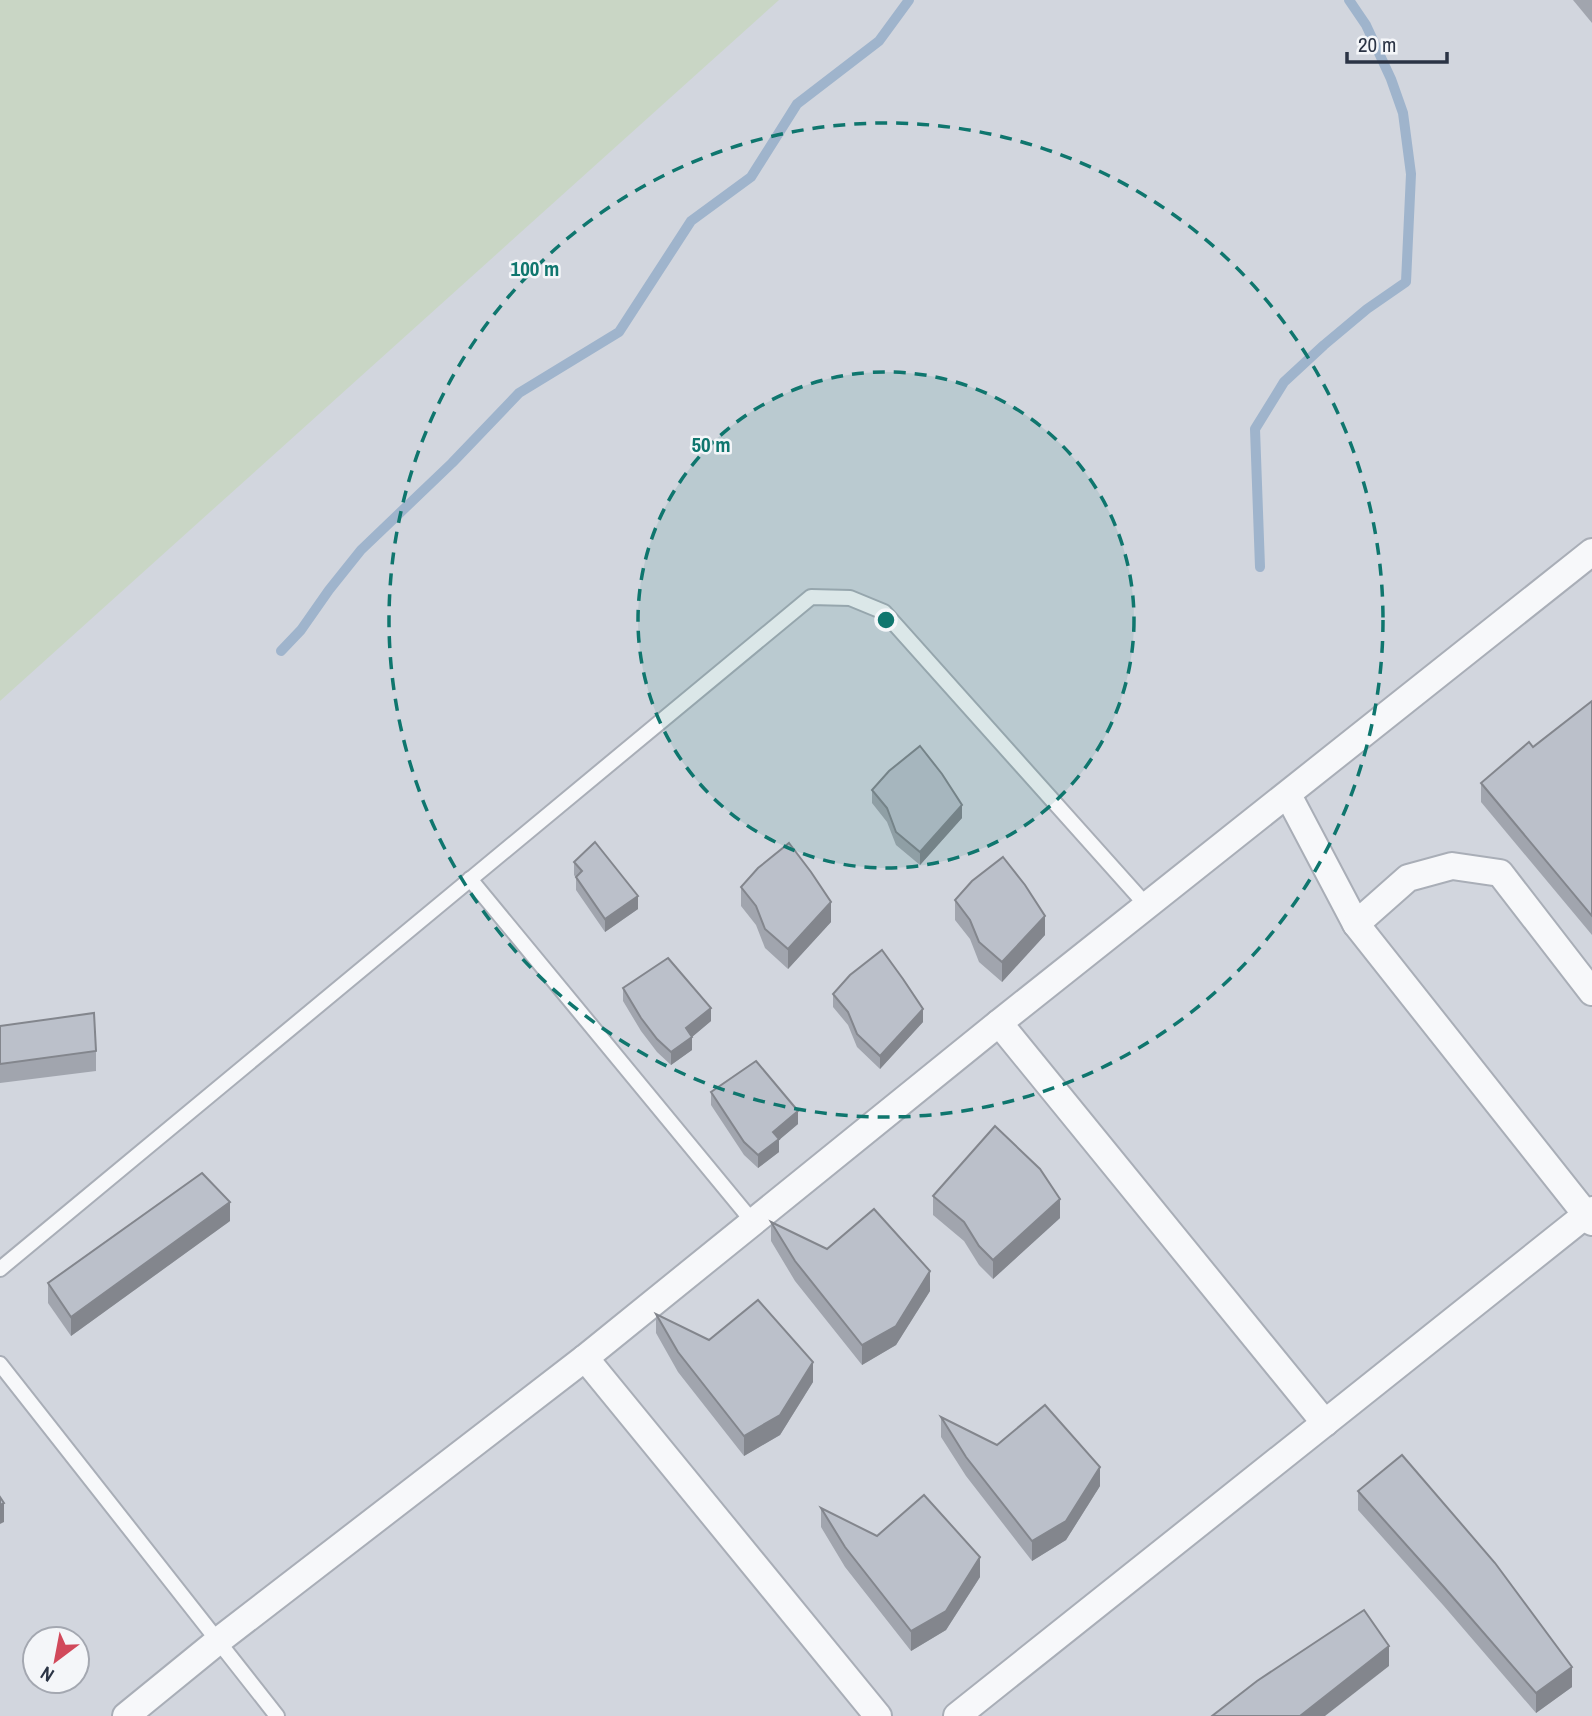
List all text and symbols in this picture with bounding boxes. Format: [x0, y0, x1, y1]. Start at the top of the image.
scale bar [1347, 21, 1447, 65]
text: 20 m [1358, 30, 1396, 59]
text: 100 m [511, 254, 559, 283]
text: 50 m [691, 430, 731, 459]
centre of rings [874, 608, 898, 632]
north arrow [21, 1625, 91, 1695]
text: N [35, 1660, 59, 1688]

